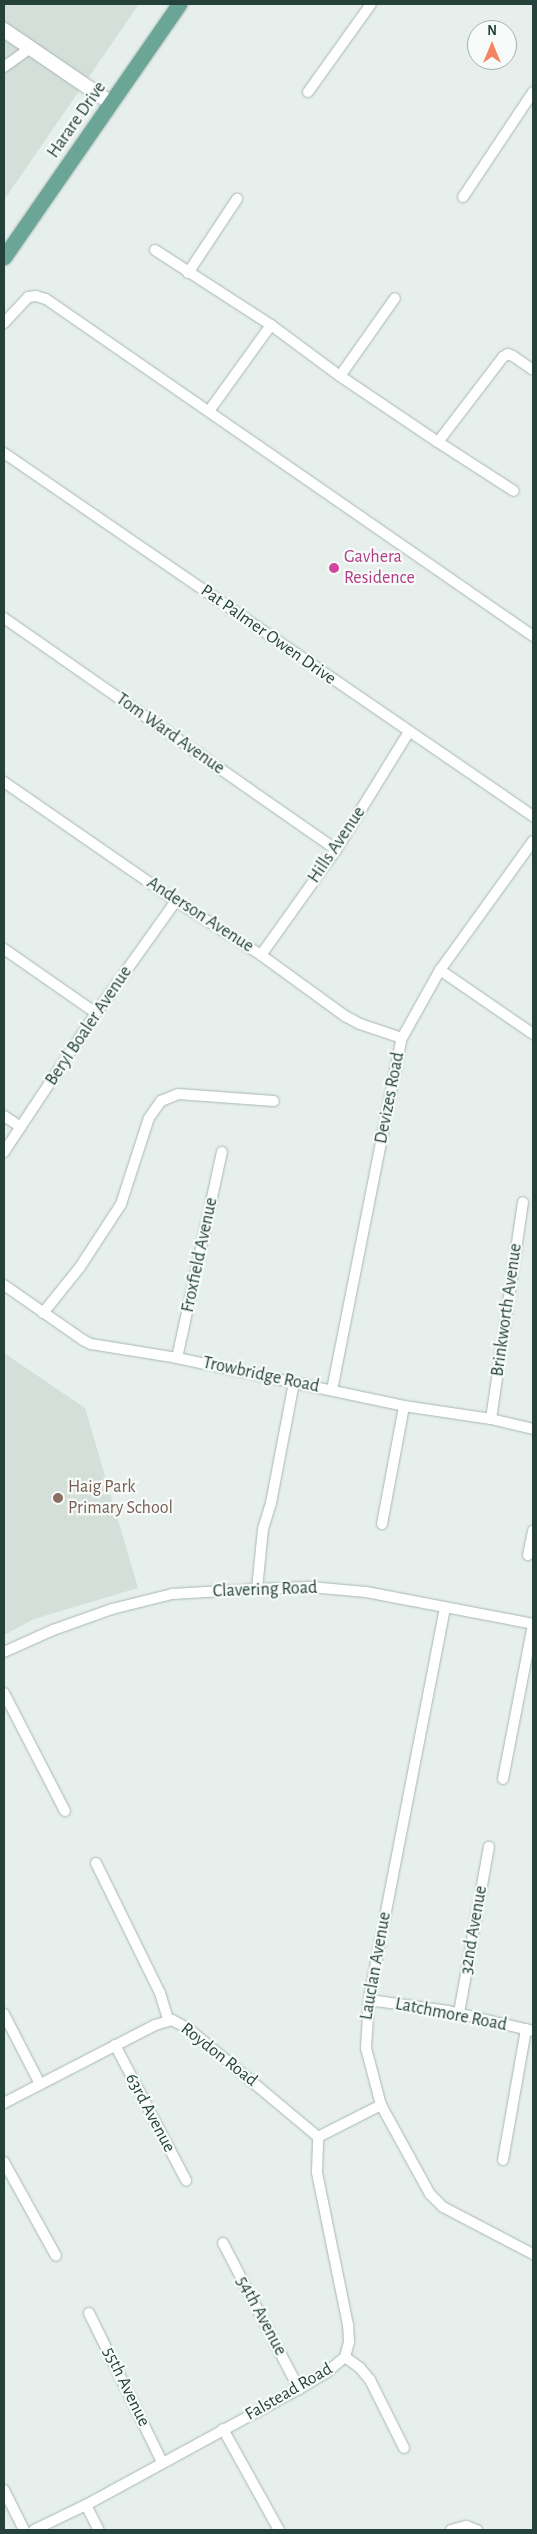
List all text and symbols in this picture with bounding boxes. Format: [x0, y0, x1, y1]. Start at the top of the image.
north arrow [467, 20, 517, 70]
text: N [487, 24, 497, 38]
street label: Harare Drive [43, 78, 111, 162]
place label: Gavhera Residence [344, 547, 415, 590]
marker: Gavhera Residence [328, 562, 340, 574]
street label: Pat Palmer Owen Drive [196, 580, 340, 690]
street label: Tom Ward Avenue [112, 689, 228, 779]
street label: Hills Avenue [304, 803, 370, 887]
street label: Anderson Avenue [143, 872, 257, 958]
street label: Beryl Boaler Avenue [41, 962, 137, 1090]
street label: Devizes Road [371, 1050, 409, 1146]
street label: Froxfield Avenue [177, 1196, 223, 1314]
street label: Brinkworth Avenue [487, 1242, 527, 1378]
street label: Trowbridge Road [201, 1352, 321, 1398]
place label: Haig Park Primary School [68, 1477, 173, 1520]
marker: Haig Park Primary School [52, 1492, 64, 1504]
street label: Clavering Road [212, 1577, 318, 1603]
street label: 32nd Avenue [456, 1884, 492, 1976]
street label: Lauclan Avenue [356, 1910, 396, 2022]
street label: Latchmore Road [393, 1994, 509, 2036]
street label: Roydon Road [176, 2018, 262, 2092]
street label: 63rd Avenue [120, 2070, 180, 2156]
street label: 54th Avenue [231, 2273, 291, 2359]
street label: 55th Avenue [98, 2344, 154, 2430]
street label: Falstead Road [242, 2358, 336, 2426]

